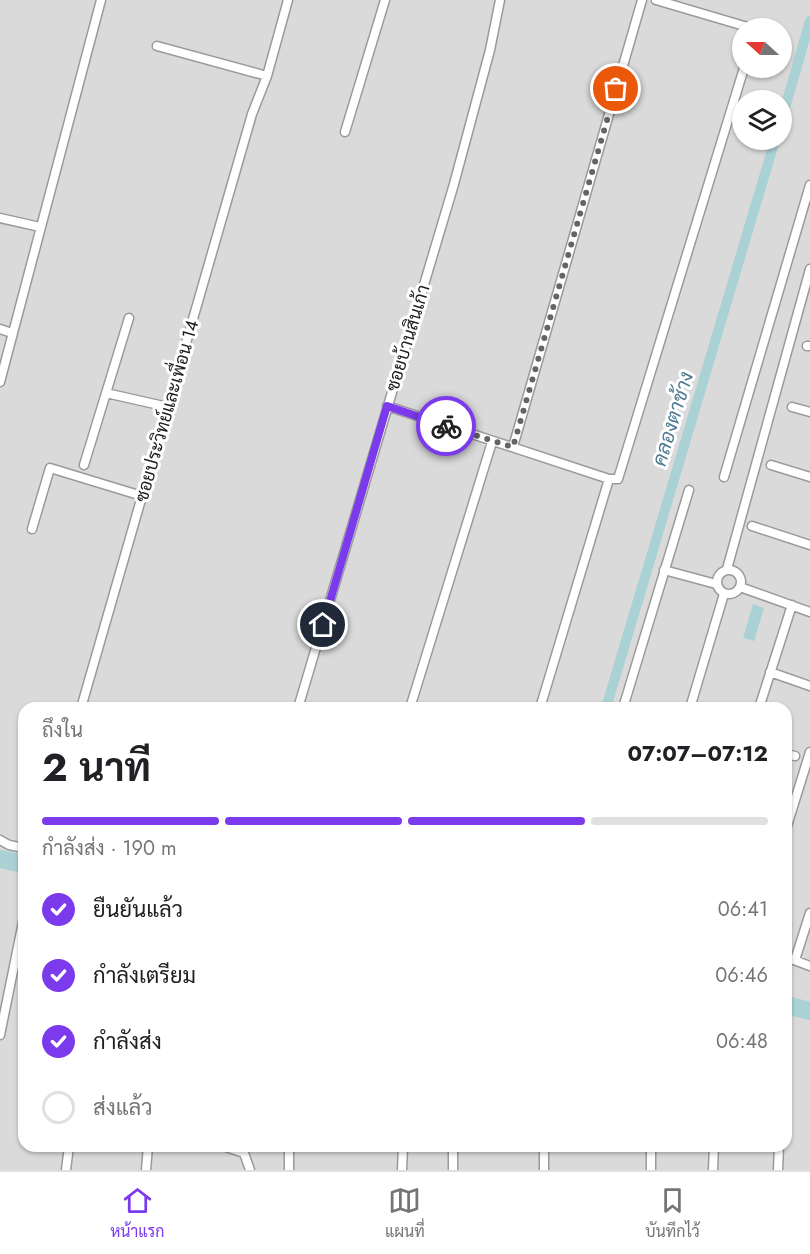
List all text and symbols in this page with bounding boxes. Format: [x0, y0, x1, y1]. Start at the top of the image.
north arrow [732, 18, 792, 78]
map controls [732, 18, 792, 150]
pin [590, 63, 641, 114]
icon: bag [599, 72, 632, 105]
button: layers [732, 90, 792, 150]
street label: ซอยบ้านสินเก้า [379, 281, 437, 395]
street label: ซอยประวิทย์และเพื่อน 14 [126, 316, 205, 505]
water label: คลองตาช้าง [645, 368, 701, 470]
courier [416, 396, 476, 456]
icon: bike [430, 410, 463, 443]
pin [297, 599, 348, 650]
icon: home [306, 608, 339, 641]
text: ถึงใน [42, 716, 83, 745]
text: 07:07–07:12 [627, 737, 768, 769]
text: 2 นาที [42, 739, 151, 796]
text: กำลังส่ง · 190 m [42, 834, 177, 863]
icon: check [42, 893, 75, 926]
text: ยืนยันแล้ว [93, 893, 183, 925]
text: 06:41 [718, 895, 768, 924]
icon: check [42, 959, 75, 992]
text: กำลังเตรียม [93, 959, 196, 991]
text: 06:46 [715, 961, 768, 990]
icon: check [42, 1025, 75, 1058]
text: กำลังส่ง [93, 1025, 162, 1057]
text: 06:48 [716, 1027, 768, 1056]
text: ส่งแล้ว [93, 1091, 153, 1123]
tab: หน้าแรก [110, 1184, 165, 1243]
tab: แผนที่ [385, 1184, 425, 1243]
tab: บันทึกไว้ [645, 1184, 700, 1243]

